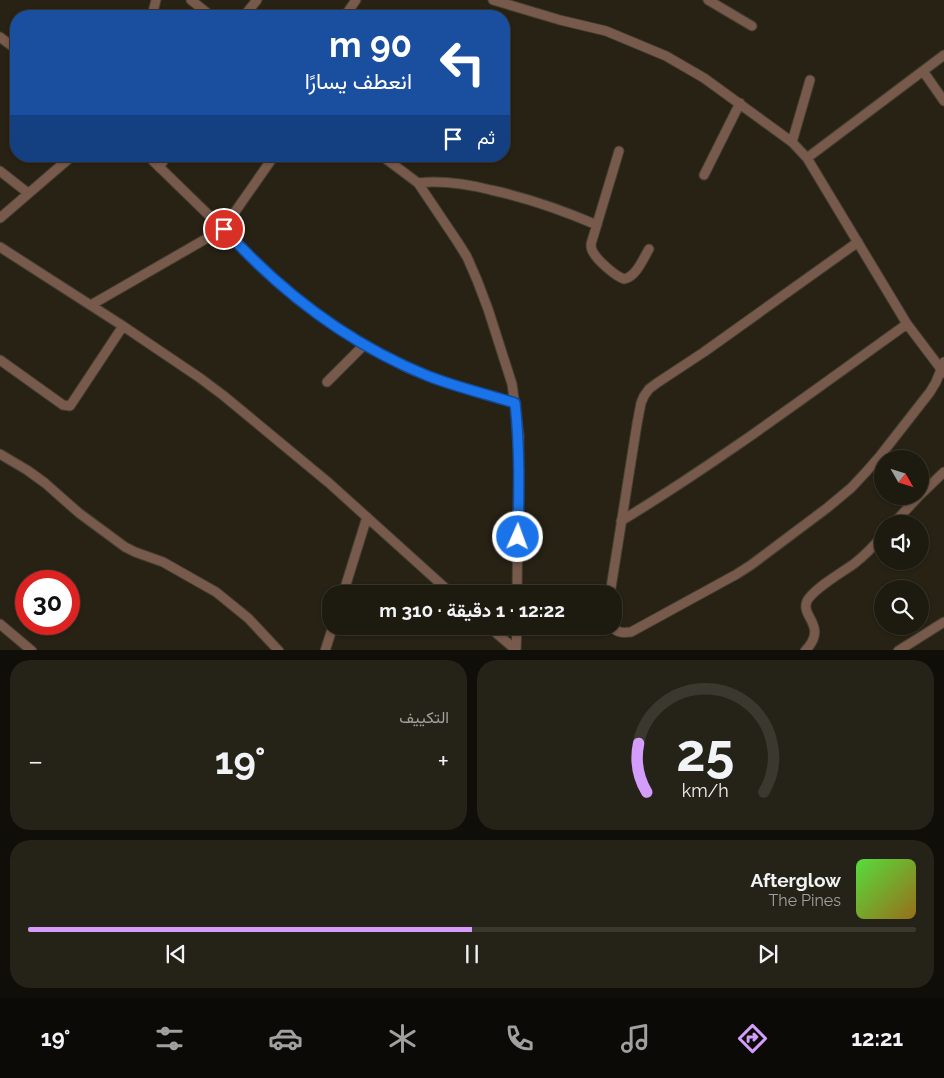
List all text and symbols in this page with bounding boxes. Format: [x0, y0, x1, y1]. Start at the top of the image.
text: 90 m [329, 24, 412, 65]
icon: left [430, 30, 495, 95]
text: انعطف يسارًا [305, 68, 412, 94]
icon: arrive [439, 125, 467, 153]
text: ثم [477, 126, 495, 148]
pin [203, 208, 245, 250]
icon: arrive [210, 215, 238, 243]
north arrow [874, 450, 929, 505]
map controls [874, 450, 929, 635]
position arrow [491, 510, 543, 562]
button: sound [874, 515, 929, 570]
speed limit sign: 30 [15, 570, 80, 635]
button: search [874, 580, 929, 635]
text: 12:22 · 1 دقيقة · 310 m [379, 599, 565, 621]
text: التكييف [399, 708, 449, 727]
text: 25 [676, 722, 735, 783]
text: 19° [215, 738, 266, 783]
text: − [28, 745, 43, 778]
text: + [437, 745, 449, 778]
text: km/h [682, 780, 729, 801]
text: Afterglow [751, 869, 841, 891]
text: The Pines [769, 891, 841, 910]
icon: previous [162, 940, 190, 968]
icon: pause [458, 940, 486, 968]
icon: next [754, 940, 782, 968]
icon: filters [152, 1021, 187, 1056]
icon: car [268, 1021, 303, 1056]
icon: climate [385, 1021, 420, 1056]
icon: phone [502, 1021, 537, 1056]
icon: music [618, 1021, 653, 1056]
icon: directions [735, 1021, 770, 1056]
text: 19° [41, 1025, 70, 1051]
text: 12:21 [851, 1025, 903, 1051]

